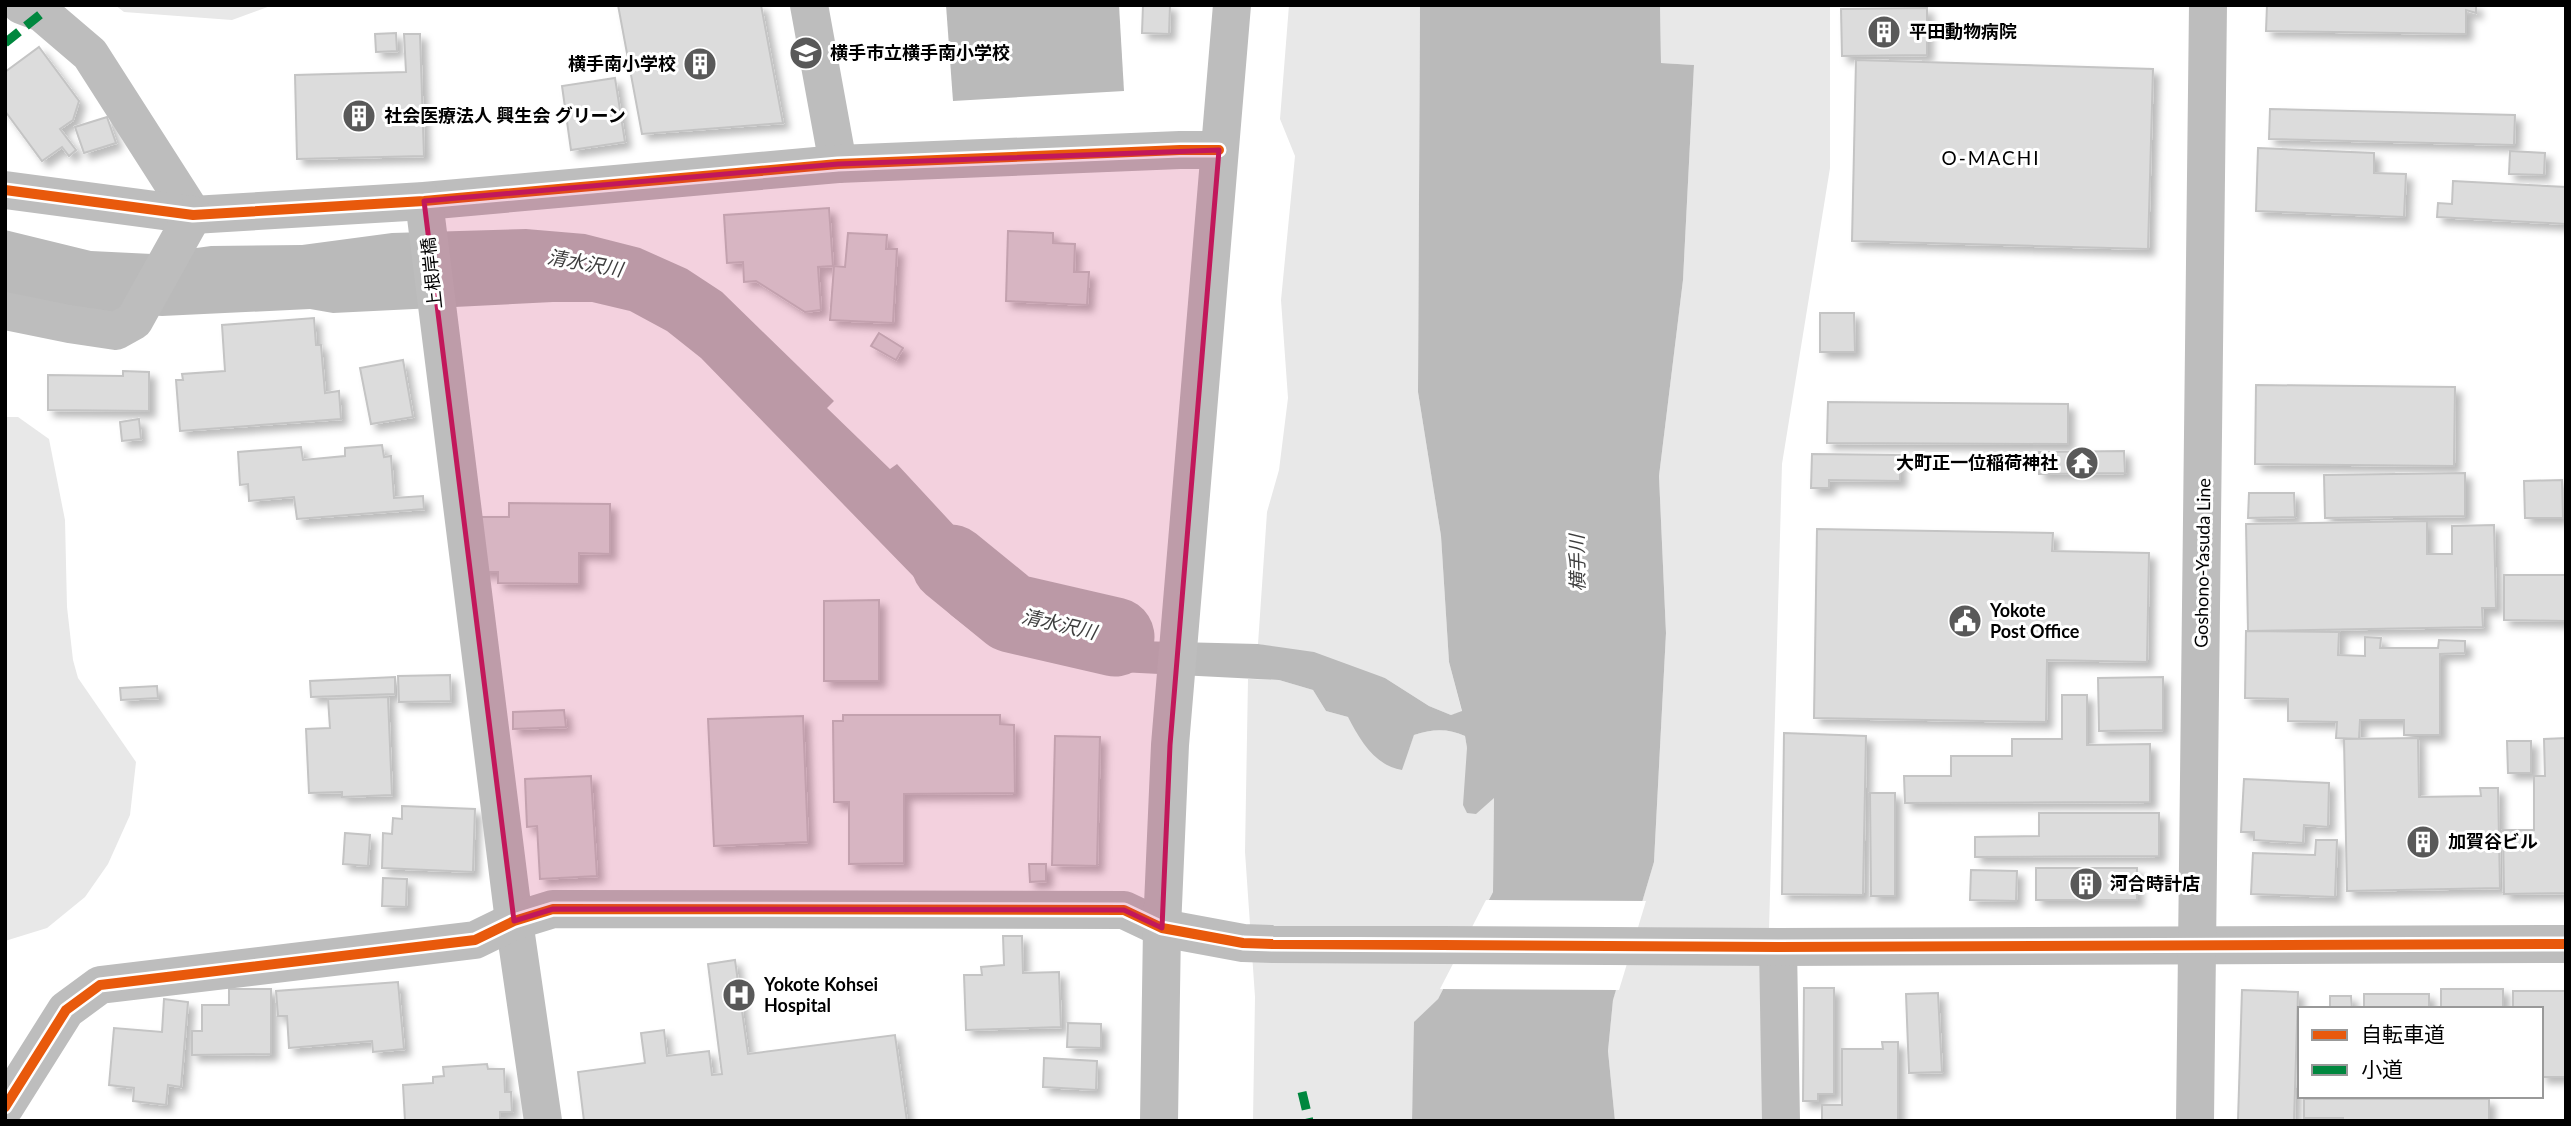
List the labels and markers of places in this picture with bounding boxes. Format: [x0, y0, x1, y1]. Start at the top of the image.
building icon: 平田動物病院 [1865, 13, 1903, 51]
place label: 平田動物病院 [1909, 20, 2017, 42]
school or university icon: 横手市立横手南小学校 [787, 34, 825, 72]
place label: 横手市立横手南小学校 [830, 41, 1010, 63]
building icon: 横手南小学校 [681, 45, 719, 83]
place label: 横手南小学校 [568, 52, 676, 74]
building icon: 社会医療法人 興生会 グリーン [340, 97, 378, 135]
place label: 社会医療法人 興生会 グリーン [384, 104, 626, 126]
temple icon: 大町正一位稲荷神社 [2063, 444, 2101, 482]
place label: 大町正一位稲荷神社 [1896, 451, 2058, 473]
place label: Yokote Post Office [1989, 599, 2080, 642]
public building icon: Yokote Post Office [1946, 602, 1984, 640]
building icon: 加賀谷ビル [2404, 823, 2442, 861]
place label: 加賀谷ビル [2448, 830, 2538, 852]
building icon: 河合時計店 [2067, 865, 2105, 903]
place label: 河合時計店 [2110, 872, 2200, 894]
place label: Yokote Kohsei Hospital [763, 973, 878, 1016]
hospital icon: Yokote Kohsei Hospital [720, 976, 758, 1014]

